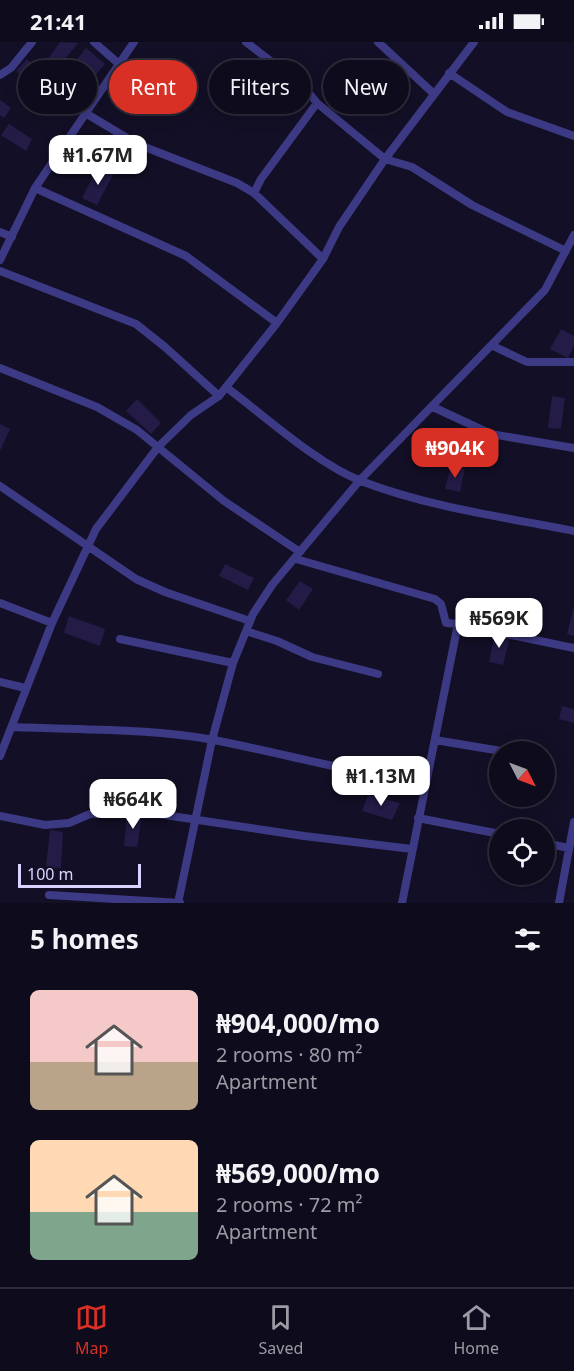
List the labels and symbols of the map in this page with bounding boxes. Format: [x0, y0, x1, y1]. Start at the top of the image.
pin: ₦1.67M [49, 135, 147, 186]
pin: ₦904K [413, 428, 497, 479]
pin: ₦569K [457, 598, 541, 649]
north arrow [489, 741, 555, 807]
pin: ₦1.13M [332, 756, 430, 807]
pin: ₦664K [91, 779, 175, 830]
scale bar [18, 861, 141, 888]

